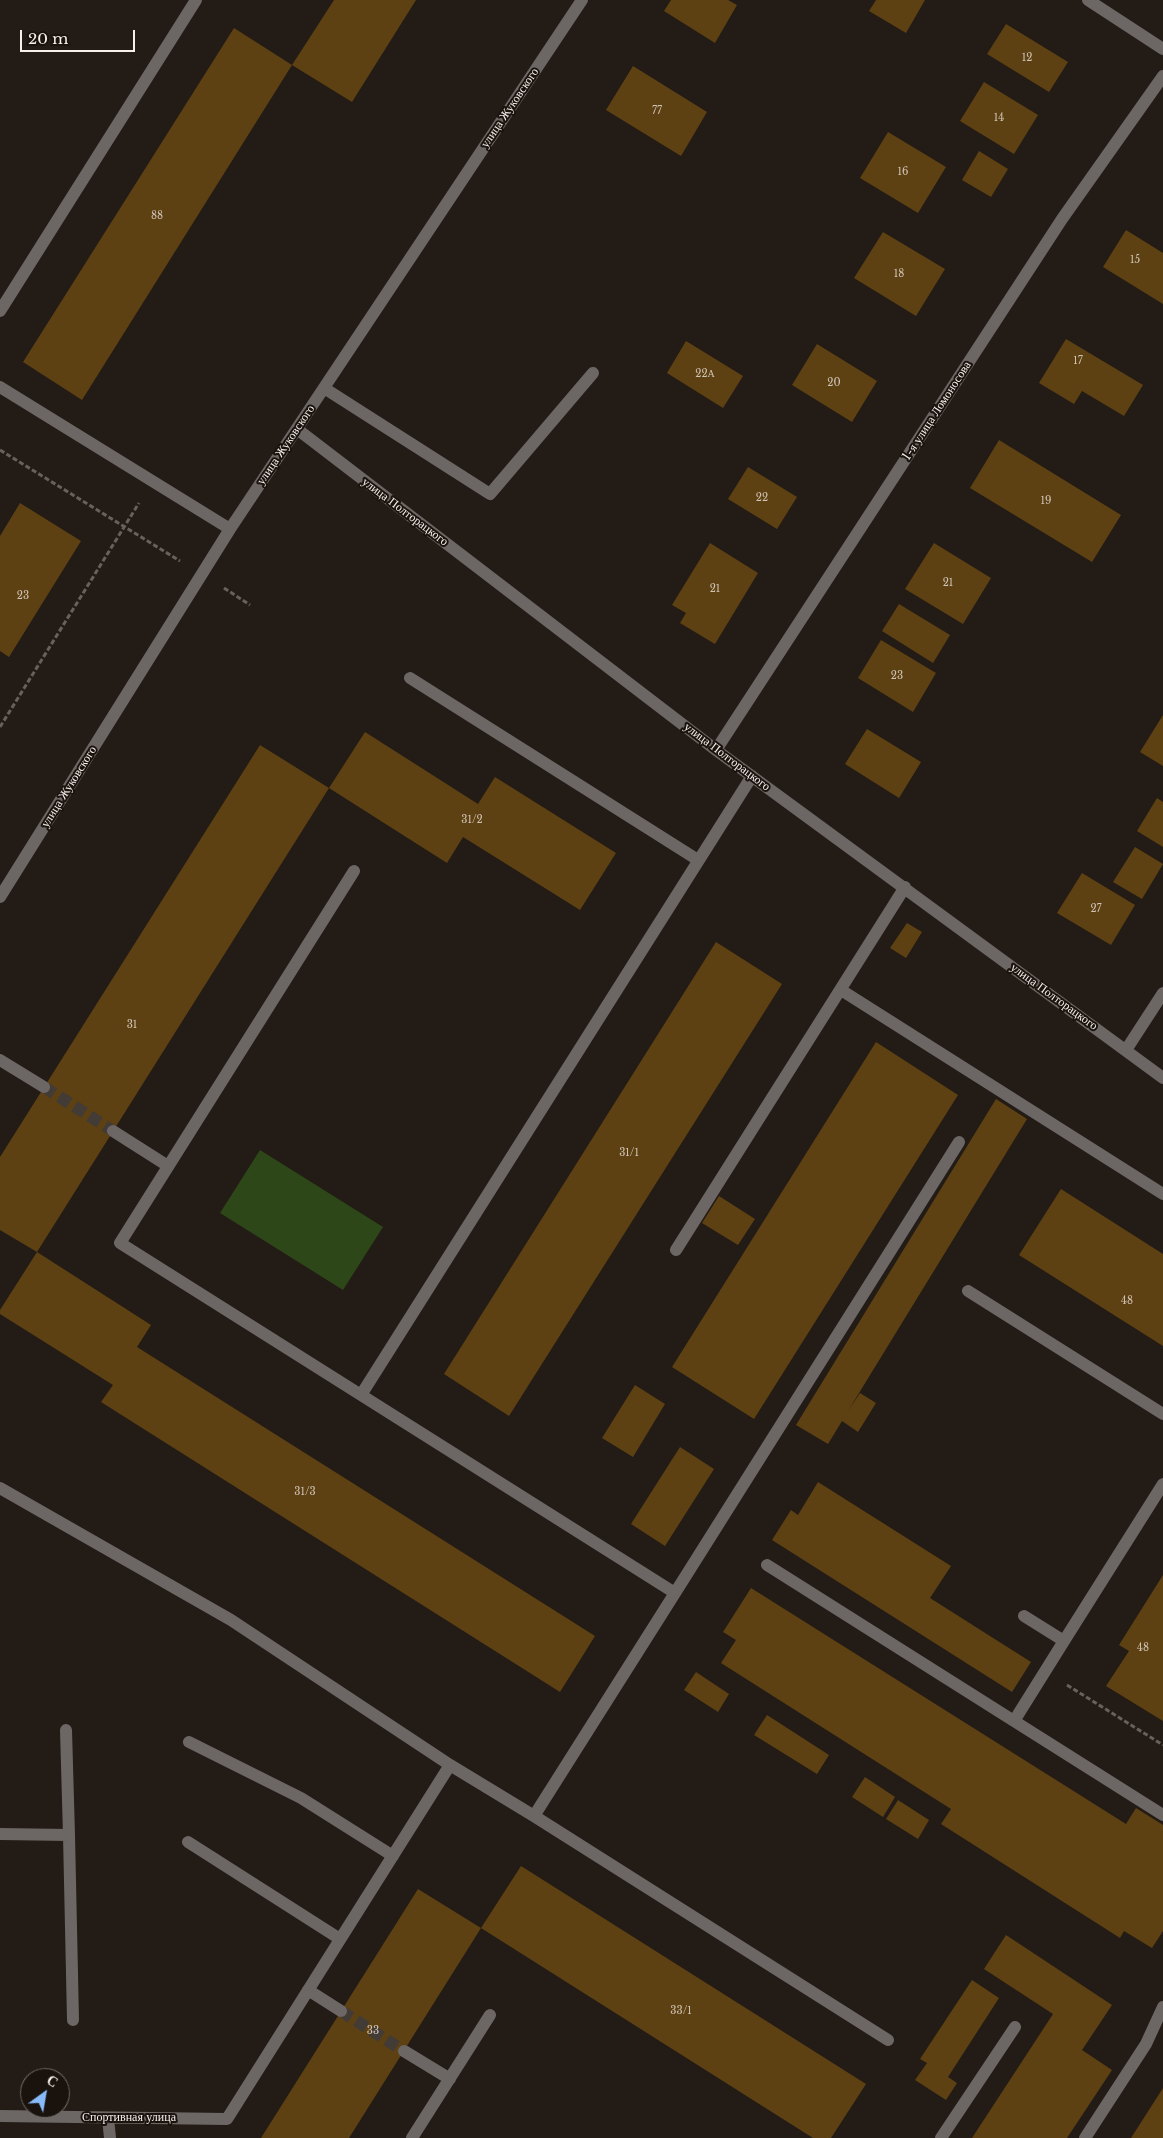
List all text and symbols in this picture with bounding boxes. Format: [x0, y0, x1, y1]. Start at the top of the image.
scale bar [22, 20, 138, 52]
text: 20 m [28, 29, 68, 48]
house number: 12 [1022, 52, 1032, 64]
street label: улица Жуковского [478, 65, 542, 151]
house number: 77 [652, 105, 662, 117]
house number: 14 [994, 112, 1004, 124]
house number: 16 [898, 166, 908, 178]
house number: 88 [151, 210, 163, 222]
house number: 15 [1130, 254, 1140, 266]
house number: 18 [894, 268, 904, 280]
house number: 17 [1073, 355, 1083, 367]
street label: 1-я улица Ломоносова [900, 359, 974, 463]
house number: 22А [695, 368, 715, 380]
house number: 20 [827, 377, 841, 389]
street label: улица Жуковского [254, 402, 318, 488]
street label: улица Полторацкого [359, 475, 451, 549]
house number: 22 [756, 492, 768, 504]
house number: 19 [1041, 495, 1051, 507]
house number: 21 [943, 577, 953, 589]
house number: 21 [710, 583, 720, 595]
house number: 23 [17, 590, 29, 602]
house number: 23 [891, 670, 903, 682]
street label: улица Полторацкого [681, 720, 773, 794]
street label: улица Жуковского [38, 744, 100, 830]
house number: 31/2 [461, 814, 483, 826]
house number: 27 [1090, 903, 1102, 915]
street label: улица Полторацкого [1008, 961, 1100, 1033]
house number: 31 [127, 1019, 137, 1031]
house number: 31/1 [619, 1147, 639, 1159]
house number: 48 [1121, 1295, 1133, 1307]
house number: 31/3 [294, 1486, 316, 1498]
house number: 48 [1137, 1642, 1149, 1654]
house number: 33/1 [670, 2005, 692, 2017]
house number: 33 [367, 2025, 379, 2037]
north arrow [20, 2068, 70, 2118]
text: С [43, 2071, 61, 2091]
street label: Спортивная улица [82, 2111, 176, 2125]

